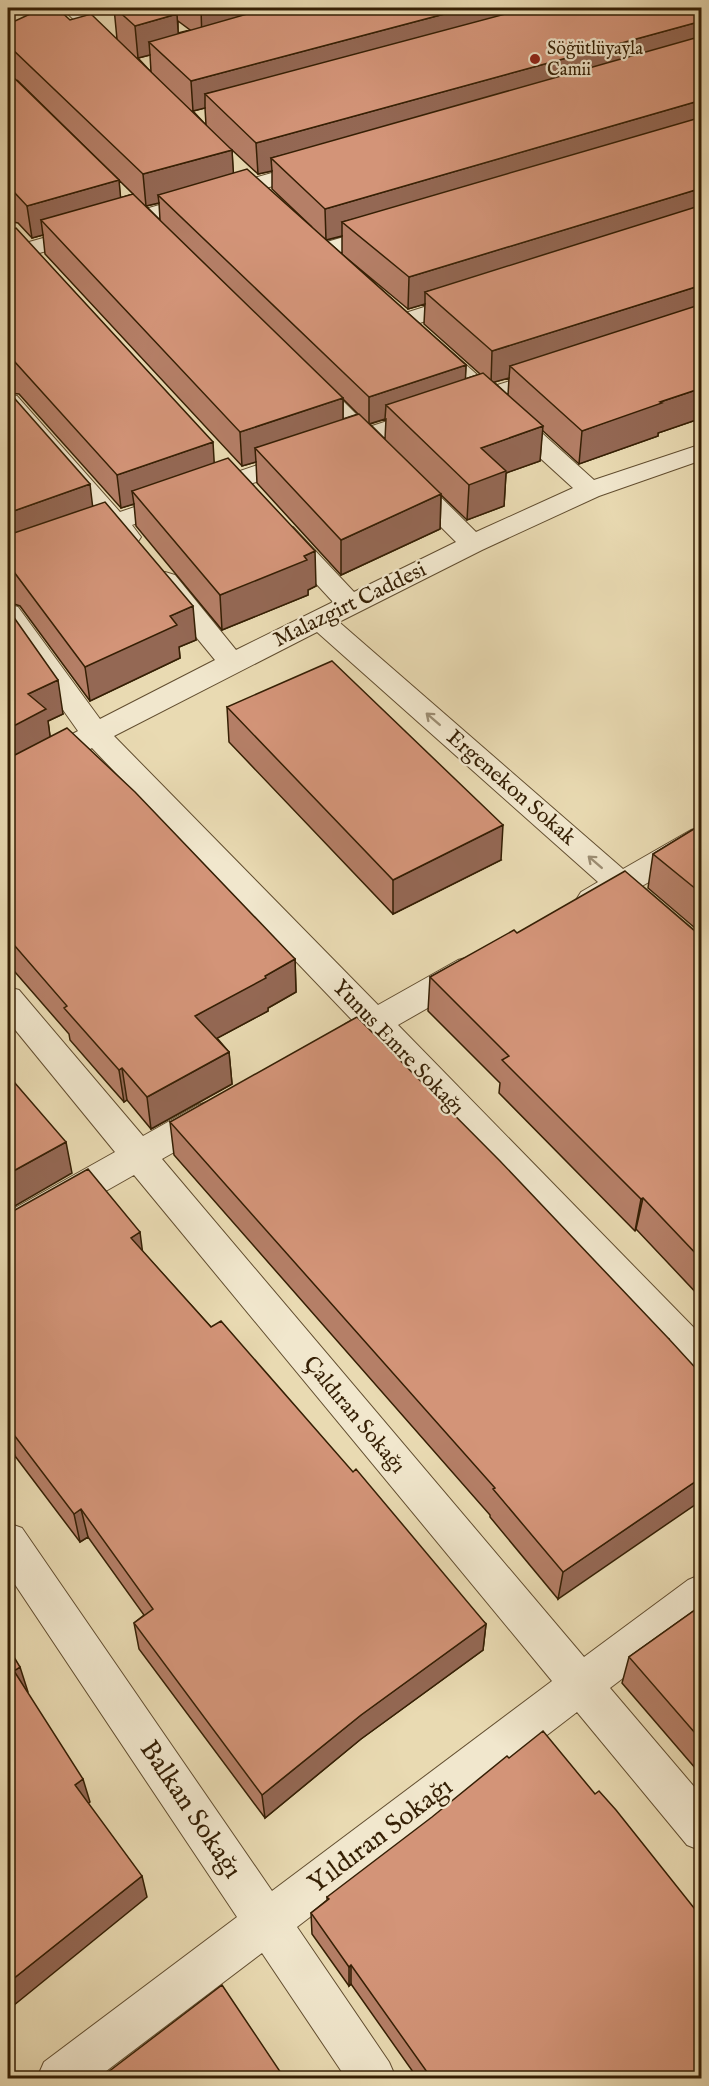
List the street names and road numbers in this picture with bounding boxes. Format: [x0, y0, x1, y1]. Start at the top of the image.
street label: Malazgirt Caddesi [269, 556, 431, 654]
street label: Ergenekon Sokak [440, 724, 582, 852]
street label: Yunus Emre Sokağı [326, 974, 470, 1122]
street label: Çaldıran Sokağı [297, 1350, 411, 1480]
street label: Balkan Sokağı [131, 1734, 249, 1886]
street label: Yıldıran Sokağı [302, 1770, 460, 1902]

